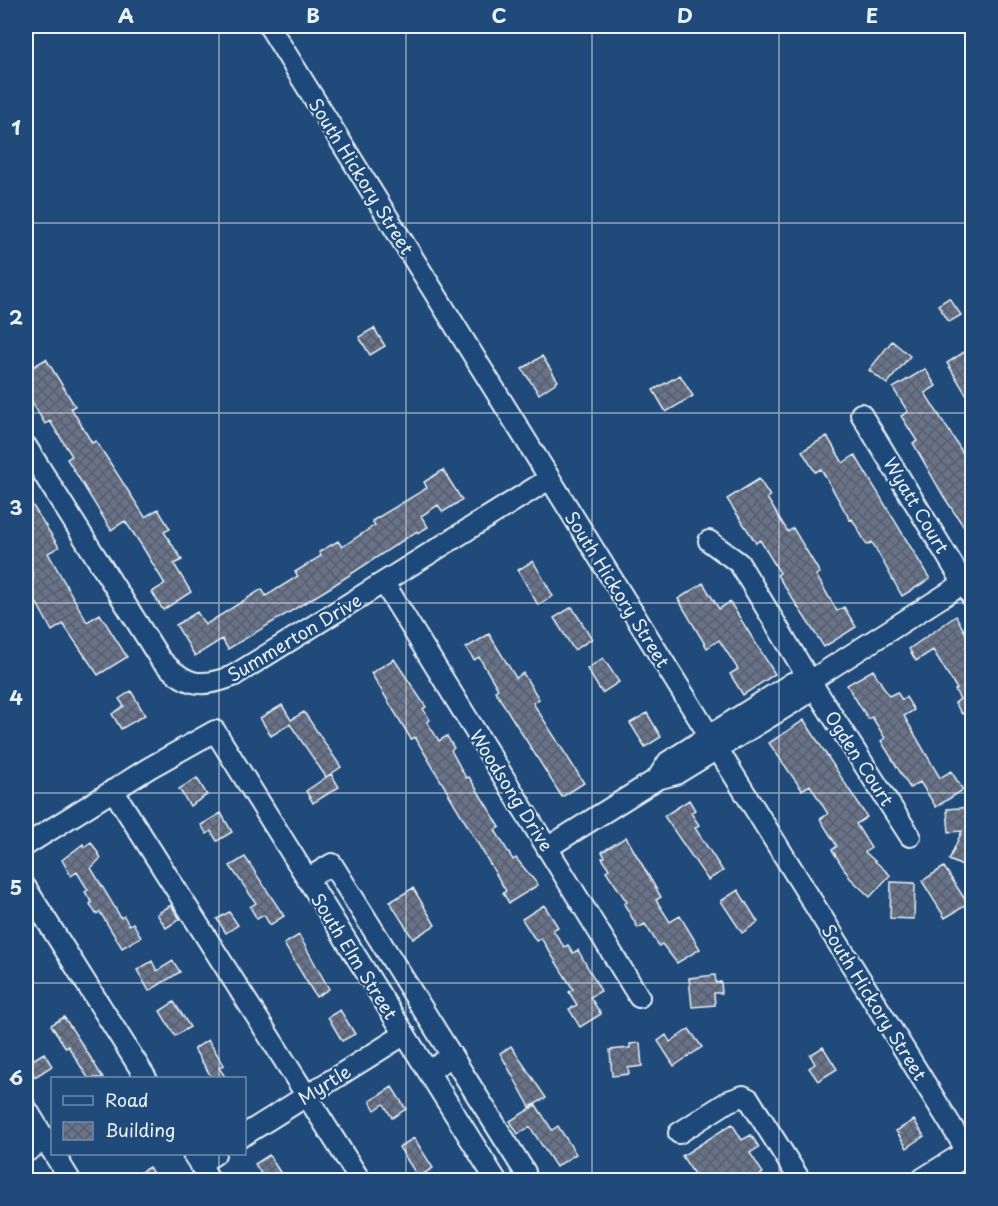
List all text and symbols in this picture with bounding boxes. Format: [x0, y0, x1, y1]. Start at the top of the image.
text: A [118, 0, 134, 30]
text: B [306, 0, 320, 30]
text: C [491, 0, 507, 30]
text: D [677, 0, 693, 30]
text: E [866, 0, 878, 30]
street label: South Hickory Street [303, 93, 421, 259]
text: 1 [11, 112, 21, 142]
text: 2 [9, 302, 23, 332]
street label: Wyatt Court [878, 452, 956, 558]
text: 3 [9, 492, 23, 522]
street label: South Hickory Street [559, 506, 677, 672]
street label: Summerton Drive [222, 586, 366, 688]
text: 4 [9, 682, 23, 712]
street label: Ogden Court [819, 705, 901, 811]
street label: Woodsong Drive [464, 724, 560, 856]
text: 5 [10, 872, 22, 902]
street label: South Elm Street [305, 888, 405, 1024]
street label: South Hickory Street [816, 919, 934, 1085]
street label: Myrtle [292, 1057, 356, 1111]
text: 6 [9, 1062, 23, 1092]
legend [51, 1077, 246, 1155]
text: Road [105, 1086, 149, 1113]
text: Building [105, 1116, 175, 1143]

